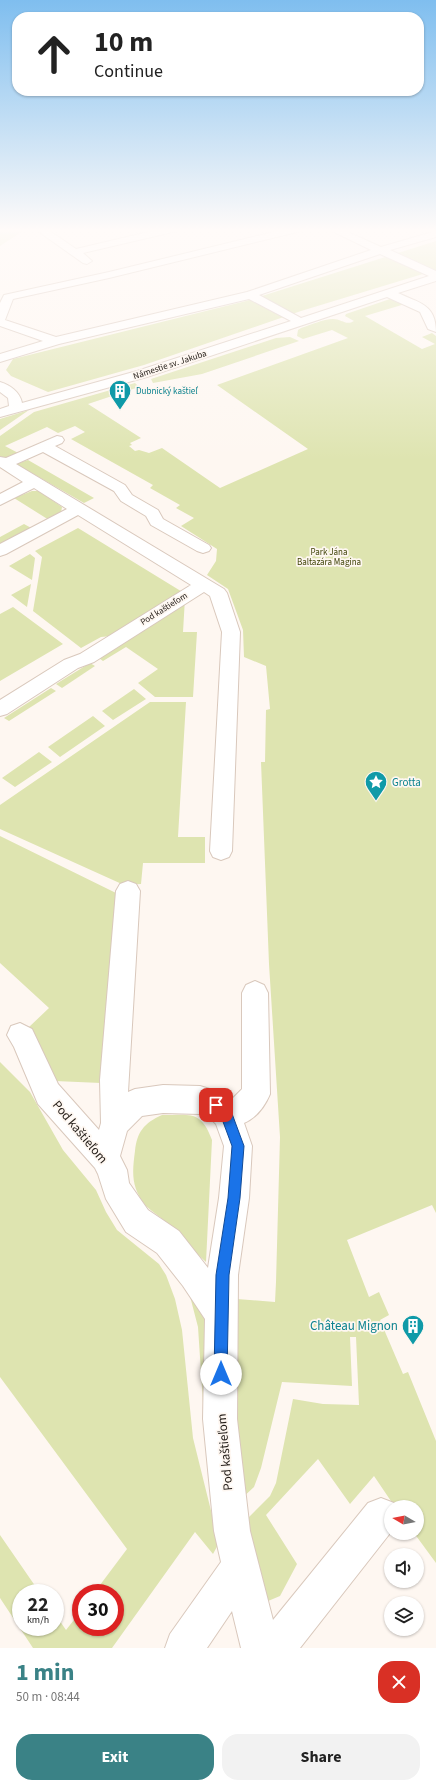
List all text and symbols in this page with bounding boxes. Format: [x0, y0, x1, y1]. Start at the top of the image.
text: 10 m [94, 22, 153, 62]
icon: ahead [28, 28, 80, 80]
text: Continue [94, 59, 163, 84]
street label: Námestie sv. Jakuba [132, 347, 208, 383]
building icon: Dubnický kaštieľ [107, 378, 133, 411]
place label: Dubnický kaštieľ [136, 385, 198, 398]
park label: Park Jána Baltazára Magina [297, 546, 361, 569]
street label: Pod kaštieľom [138, 589, 190, 629]
place icon: Grotta [363, 769, 389, 802]
place label: Grotta [392, 775, 421, 790]
pin [199, 1088, 233, 1122]
icon: arrive [205, 1094, 227, 1116]
street label: Pod kaštieľom [48, 1097, 112, 1167]
building icon: Château Mignon [400, 1313, 426, 1346]
place label: Château Mignon [310, 1317, 398, 1335]
position arrow [200, 1353, 242, 1395]
street label: Pod kaštieľom [213, 1413, 237, 1491]
north arrow [384, 1500, 424, 1540]
map controls [384, 1500, 424, 1636]
button: sound [384, 1548, 424, 1588]
speed limit sign: 30 [72, 1584, 124, 1636]
text: 22 [27, 1591, 49, 1619]
button: layers [384, 1596, 424, 1636]
text: km/h [27, 1613, 49, 1627]
text: 1 min [16, 1655, 74, 1690]
button: close [378, 1661, 420, 1703]
text: 50 m · 08:44 [16, 1688, 80, 1706]
button: Exit [16, 1734, 214, 1780]
button: Share [222, 1734, 420, 1780]

